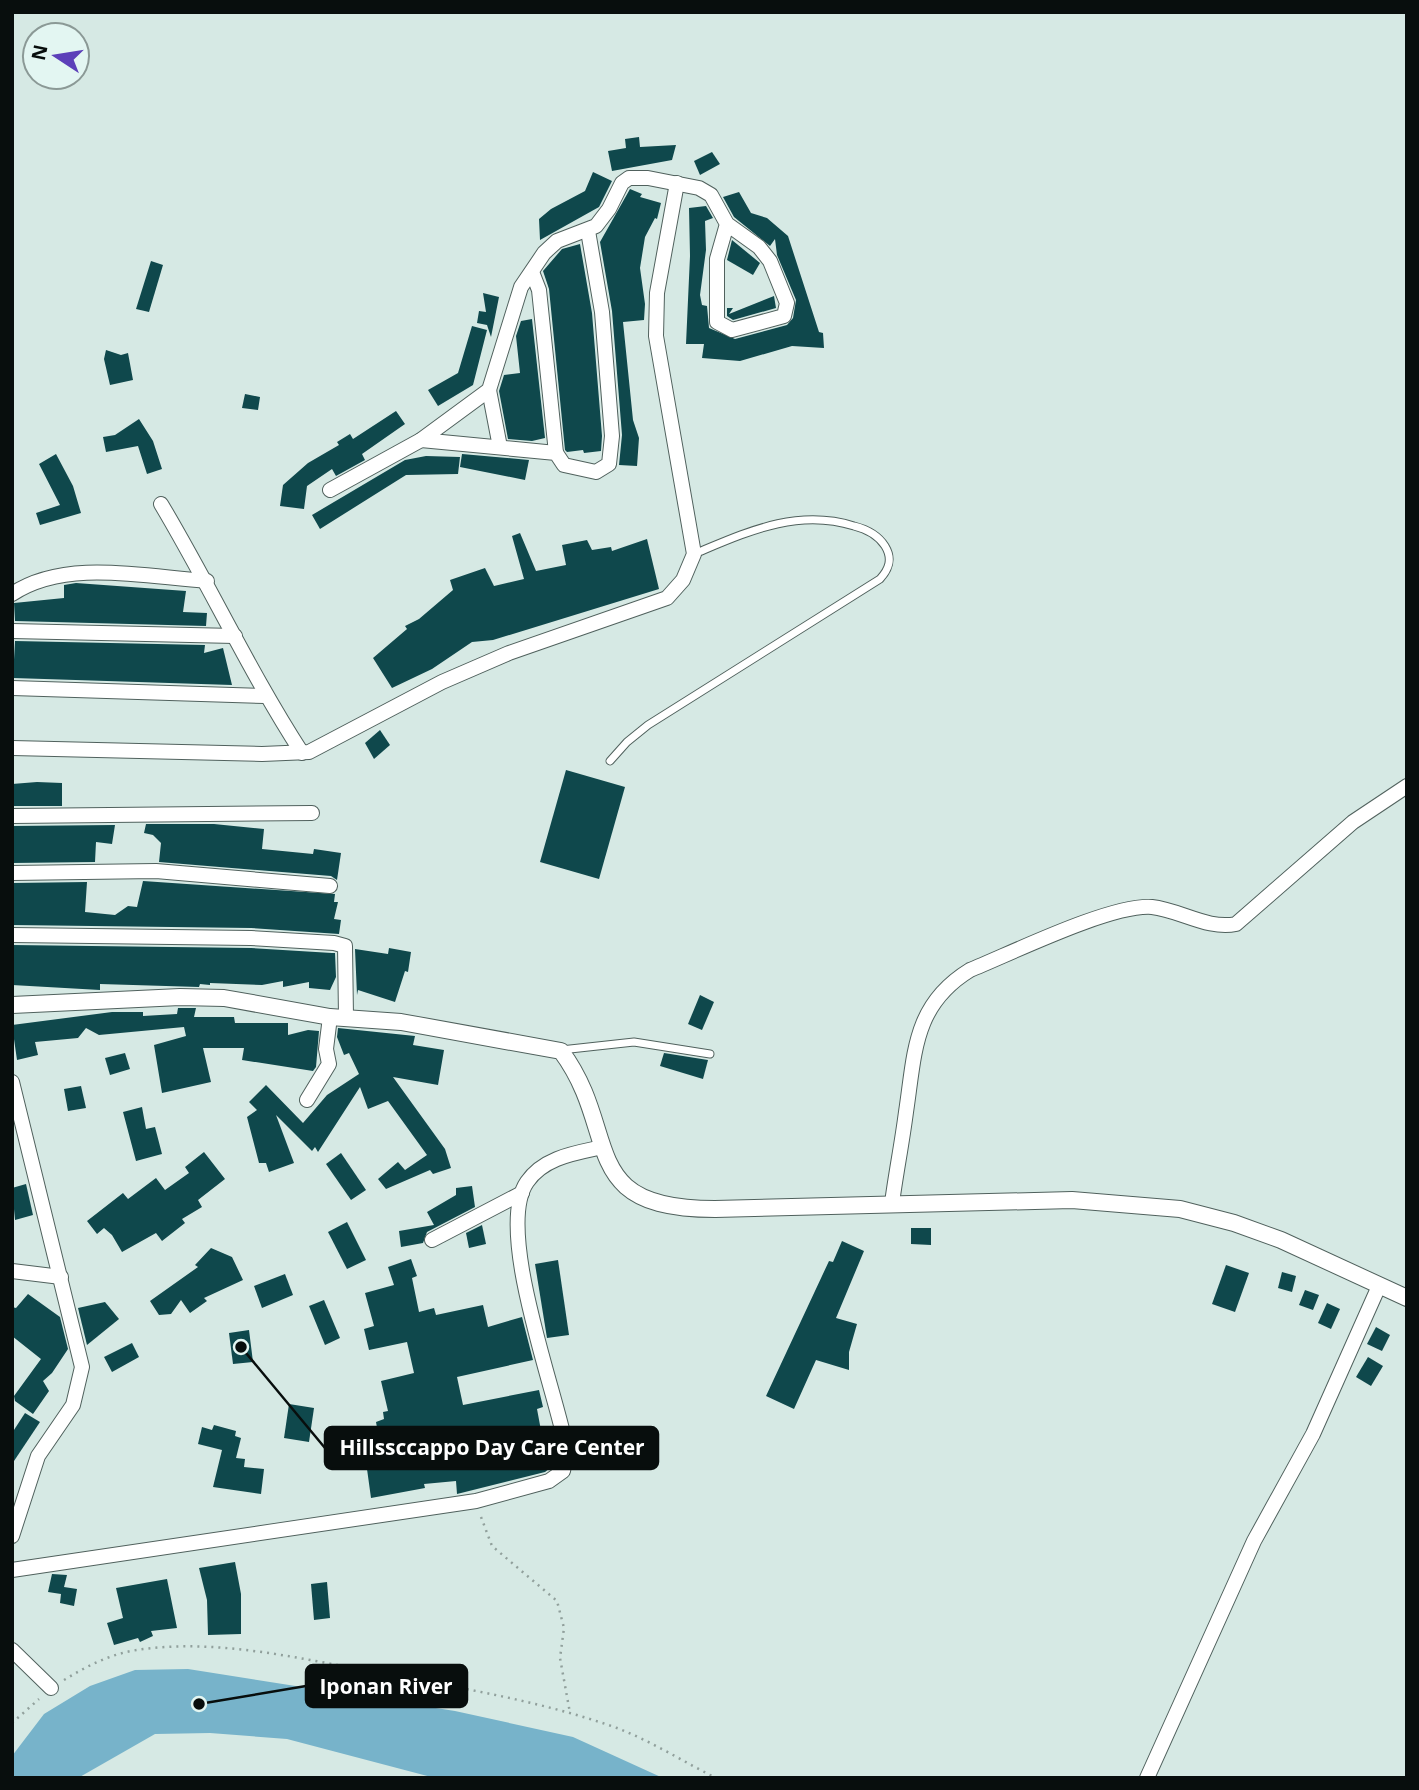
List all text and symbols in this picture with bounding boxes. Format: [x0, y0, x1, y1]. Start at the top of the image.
north arrow [21, 21, 91, 91]
text: N [25, 42, 54, 63]
callout: Hillssccappo Day Care Center [325, 1427, 658, 1469]
text: Hillssccappo Day Care Center [339, 1433, 645, 1461]
callout: Iponan River [306, 1665, 467, 1707]
text: Iponan River [319, 1672, 453, 1700]

